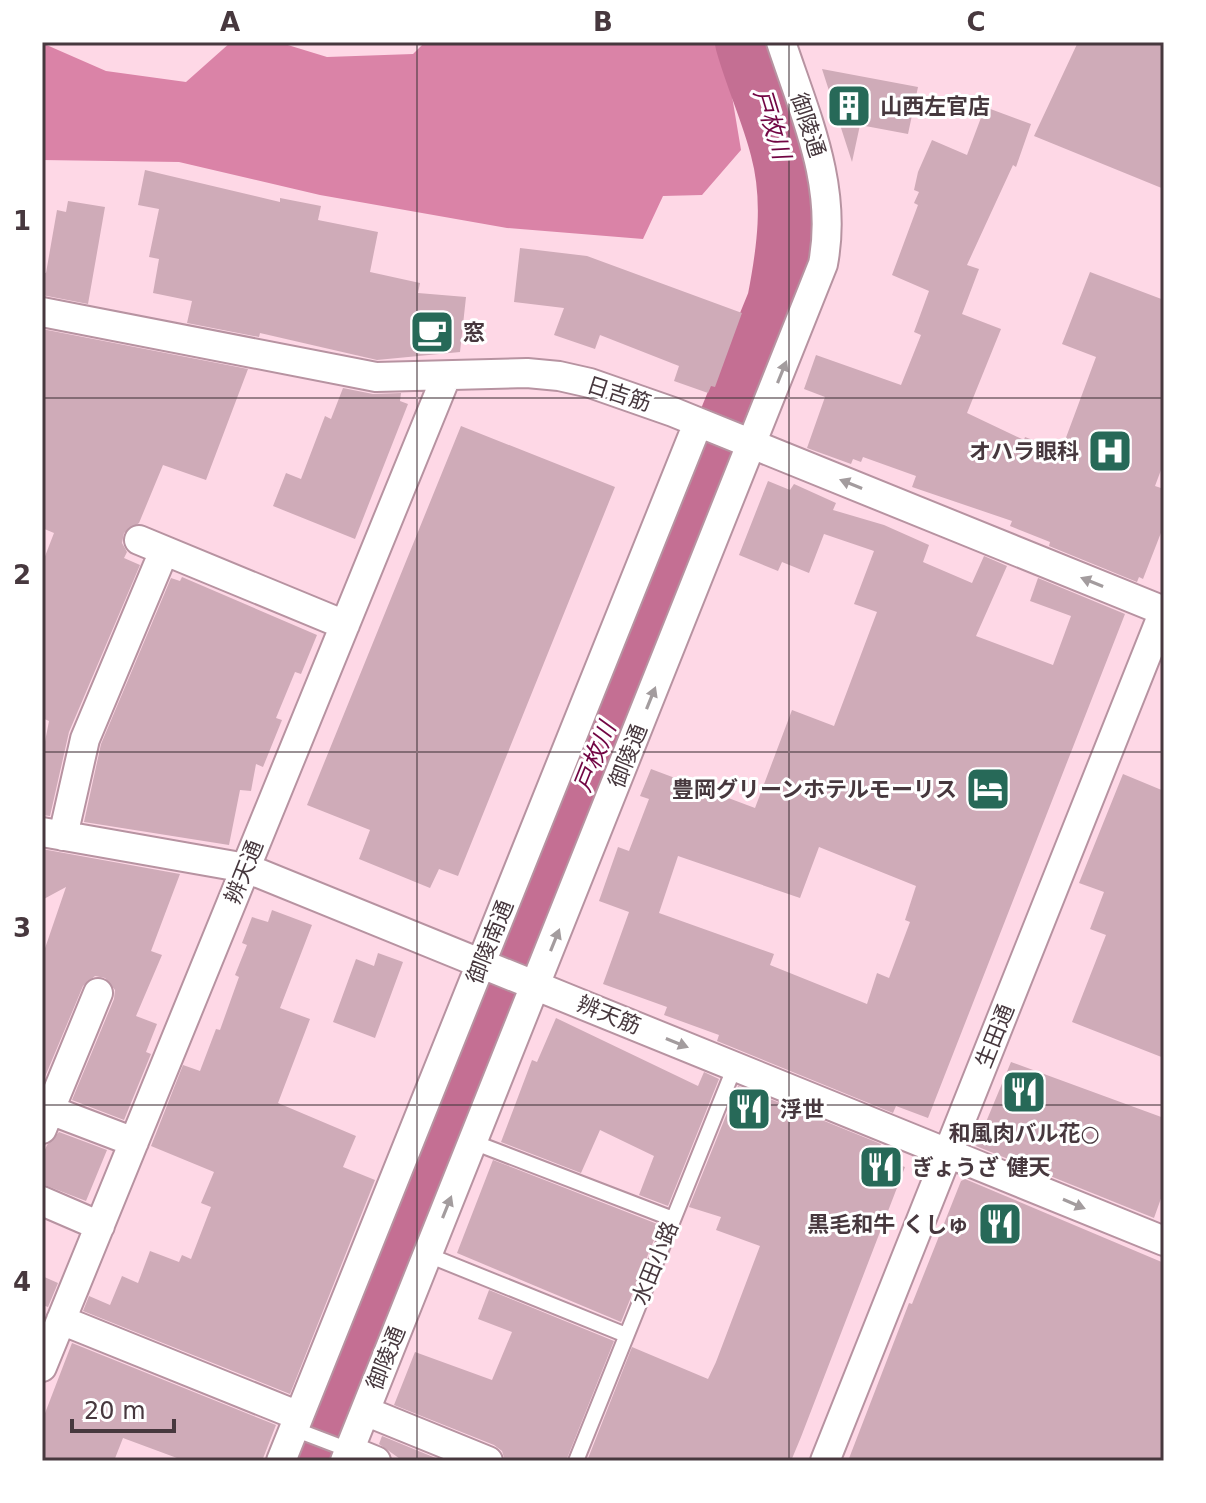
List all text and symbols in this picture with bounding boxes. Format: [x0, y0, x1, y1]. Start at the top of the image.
text: A [220, 7, 240, 37]
text: B [593, 7, 613, 37]
text: C [966, 7, 986, 37]
building icon: 山西左官店 [825, 82, 873, 130]
water label: 戸枚川 [748, 85, 797, 165]
street label: 御陵通 [786, 90, 830, 160]
place label: 山西左官店 [880, 94, 990, 119]
text: 1 [13, 206, 31, 236]
cafe icon: 窓 [408, 308, 456, 356]
place label: 窓 [463, 320, 485, 345]
one-way arrow [776, 360, 789, 384]
street label: 日吉筋 [584, 372, 654, 416]
hospital icon: オハラ眼科 [1086, 427, 1134, 475]
place label: オハラ眼科 [969, 439, 1079, 464]
one-way arrow [839, 477, 863, 490]
text: 2 [13, 560, 31, 590]
one-way arrow [1080, 575, 1104, 588]
one-way arrow [645, 686, 658, 710]
water label: 戸枚川 [569, 716, 623, 796]
street label: 御陵通 [604, 721, 652, 791]
hotel icon: 豊岡グリーンホテルモーリス [964, 765, 1012, 813]
place label: 豊岡グリーンホテルモーリス [672, 777, 957, 802]
street label: 辨天通 [220, 837, 268, 907]
street label: 御陵南通 [462, 897, 518, 987]
text: 3 [13, 913, 31, 943]
one-way arrow [548, 928, 561, 952]
street label: 辨天筋 [574, 991, 644, 1039]
street label: 生田通 [971, 1001, 1019, 1071]
one-way arrow [665, 1037, 689, 1050]
restaurant icon: 和風肉バル花○ [1000, 1068, 1048, 1116]
restaurant icon: 浮世 [725, 1085, 773, 1133]
place label: 浮世 [780, 1097, 824, 1122]
place label: 和風肉バル花○ [948, 1121, 1100, 1146]
restaurant icon: ぎょうざ 健天 [857, 1143, 905, 1191]
place label: ぎょうざ 健天 [912, 1155, 1051, 1180]
one-way arrow [441, 1195, 454, 1219]
one-way arrow [1062, 1197, 1086, 1210]
restaurant icon: 黒毛和牛 くしゅ [976, 1200, 1024, 1248]
place label: 黒毛和牛 くしゅ [807, 1212, 969, 1237]
street label: 水田小路 [627, 1218, 683, 1308]
text: 4 [13, 1267, 31, 1297]
street label: 御陵通 [362, 1323, 410, 1393]
scale bar [72, 1383, 174, 1433]
text: 20 m [84, 1397, 146, 1425]

